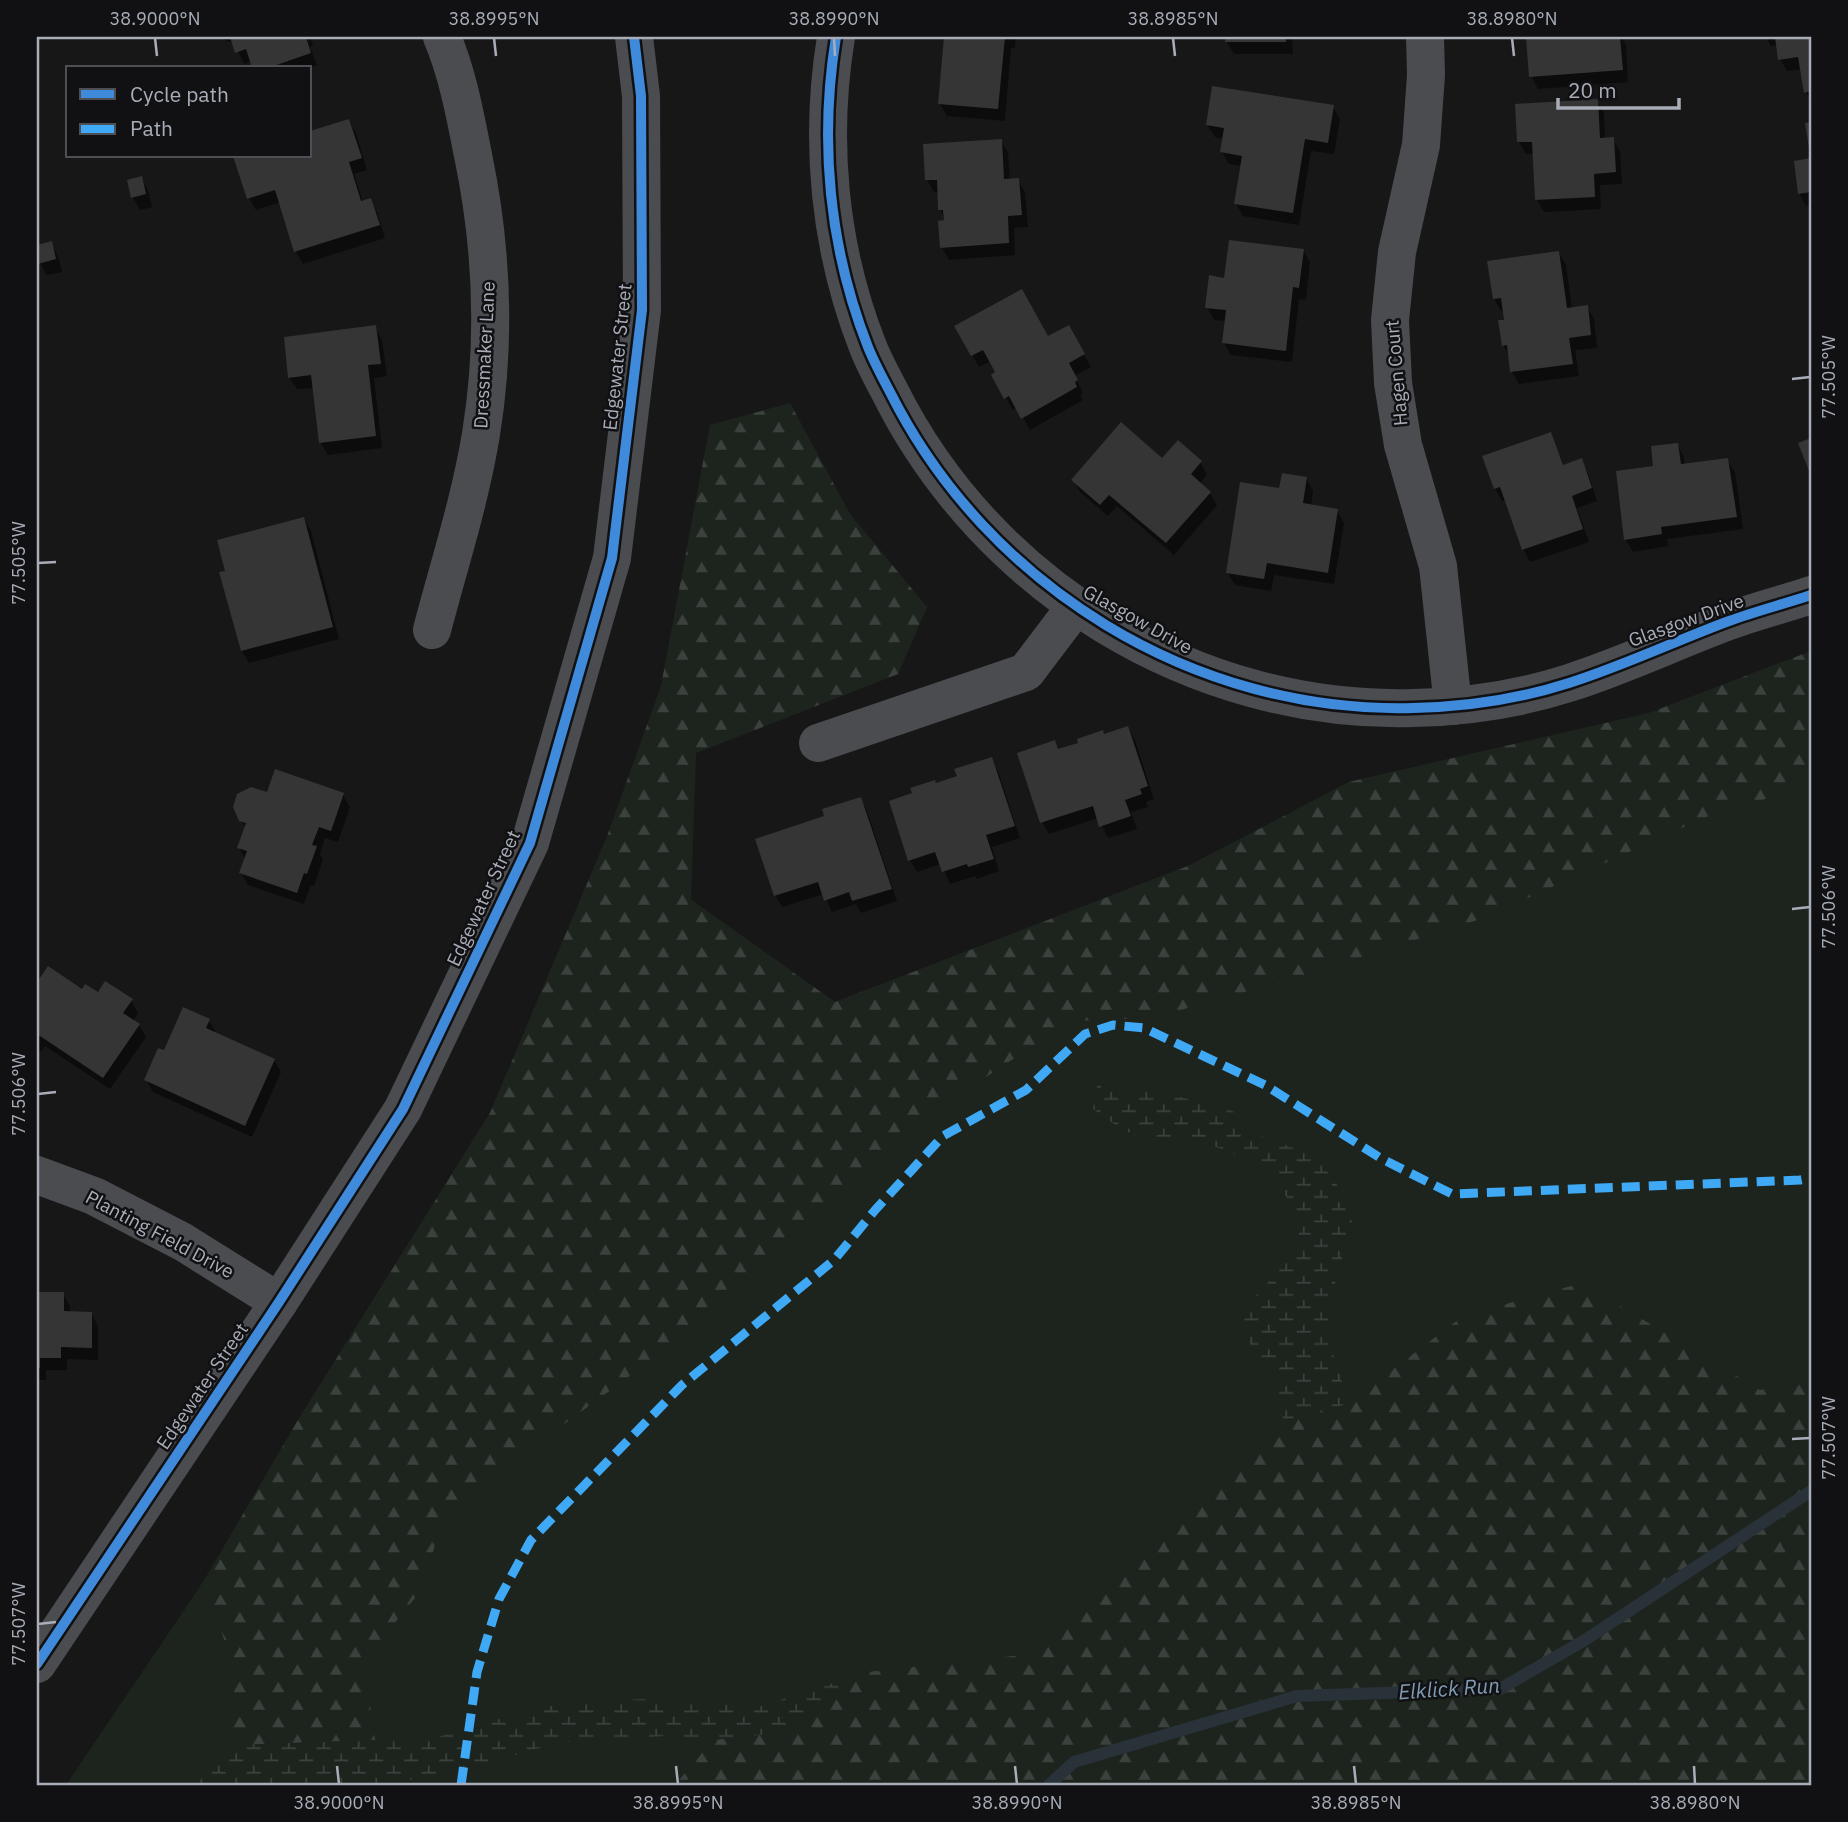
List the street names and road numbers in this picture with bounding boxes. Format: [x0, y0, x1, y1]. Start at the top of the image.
street label: Dressmaker Lane [468, 281, 500, 429]
street label: Edgewater Street [597, 282, 637, 432]
street label: Hagen Court [1379, 319, 1413, 427]
street label: Glasgow Drive [1079, 579, 1197, 659]
street label: Glasgow Drive [1625, 588, 1747, 652]
street label: Edgewater Street [441, 826, 525, 970]
street label: Planting Field Drive [82, 1185, 238, 1283]
street label: Edgewater Street [151, 1318, 253, 1454]

